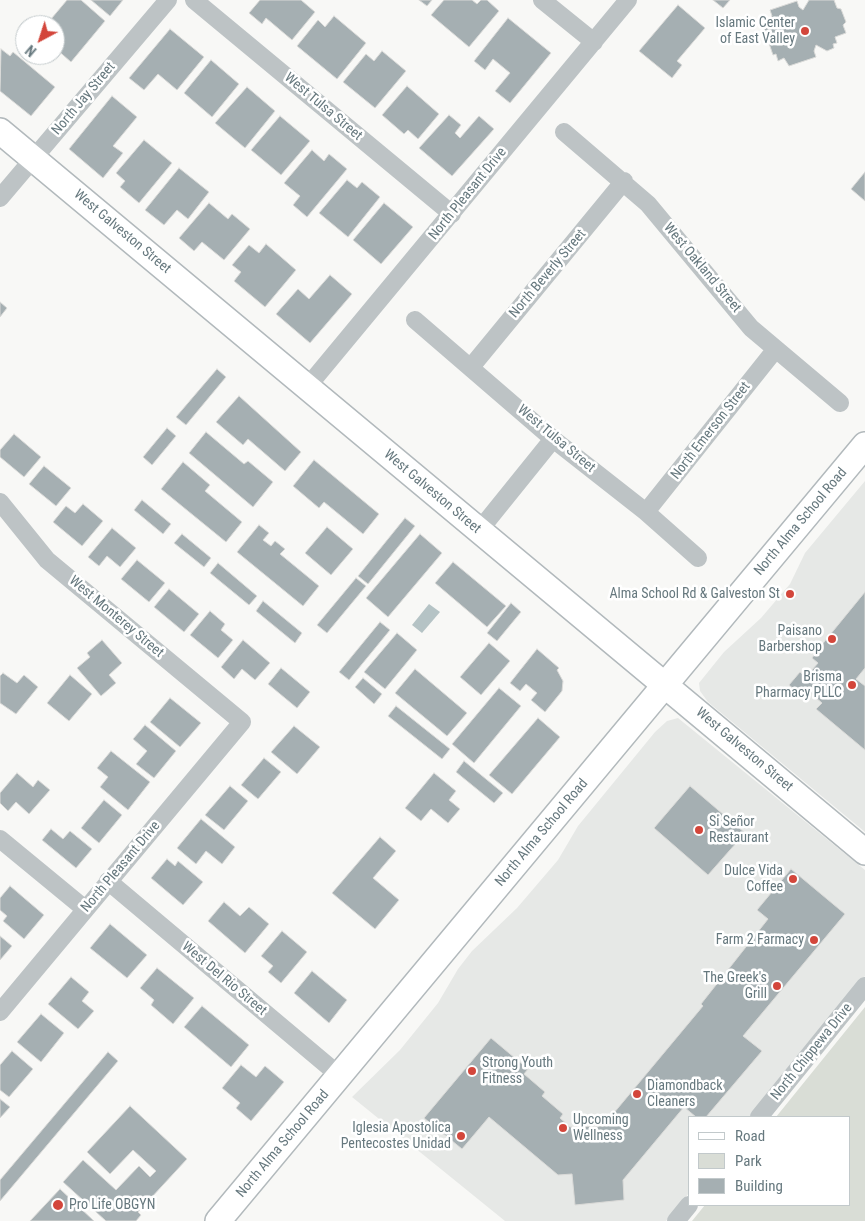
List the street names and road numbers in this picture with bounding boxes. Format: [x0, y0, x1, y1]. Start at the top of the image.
street label: North Jay Street [49, 59, 119, 139]
street label: West Tulsa Street [281, 70, 365, 144]
street label: North Pleasant Drive [426, 144, 510, 244]
street label: West Galveston Street [70, 186, 174, 278]
street label: West Oakland Street [660, 220, 744, 316]
street label: North Beverly Street [506, 226, 590, 322]
street label: North Emerson Street [668, 379, 754, 483]
street label: West Tulsa Street [514, 402, 598, 476]
street label: West Galveston Street [380, 446, 484, 538]
street label: North Alma School Road [751, 465, 851, 579]
street label: West Monterey Street [65, 573, 167, 661]
street label: West Galveston Street [692, 704, 796, 796]
street label: North Alma School Road [492, 776, 592, 890]
street label: North Pleasant Drive [78, 818, 164, 916]
street label: West Del Rio Street [178, 939, 270, 1019]
street label: North Chippewa Drive [768, 1000, 856, 1104]
street label: North Alma School Road [233, 1087, 333, 1201]

